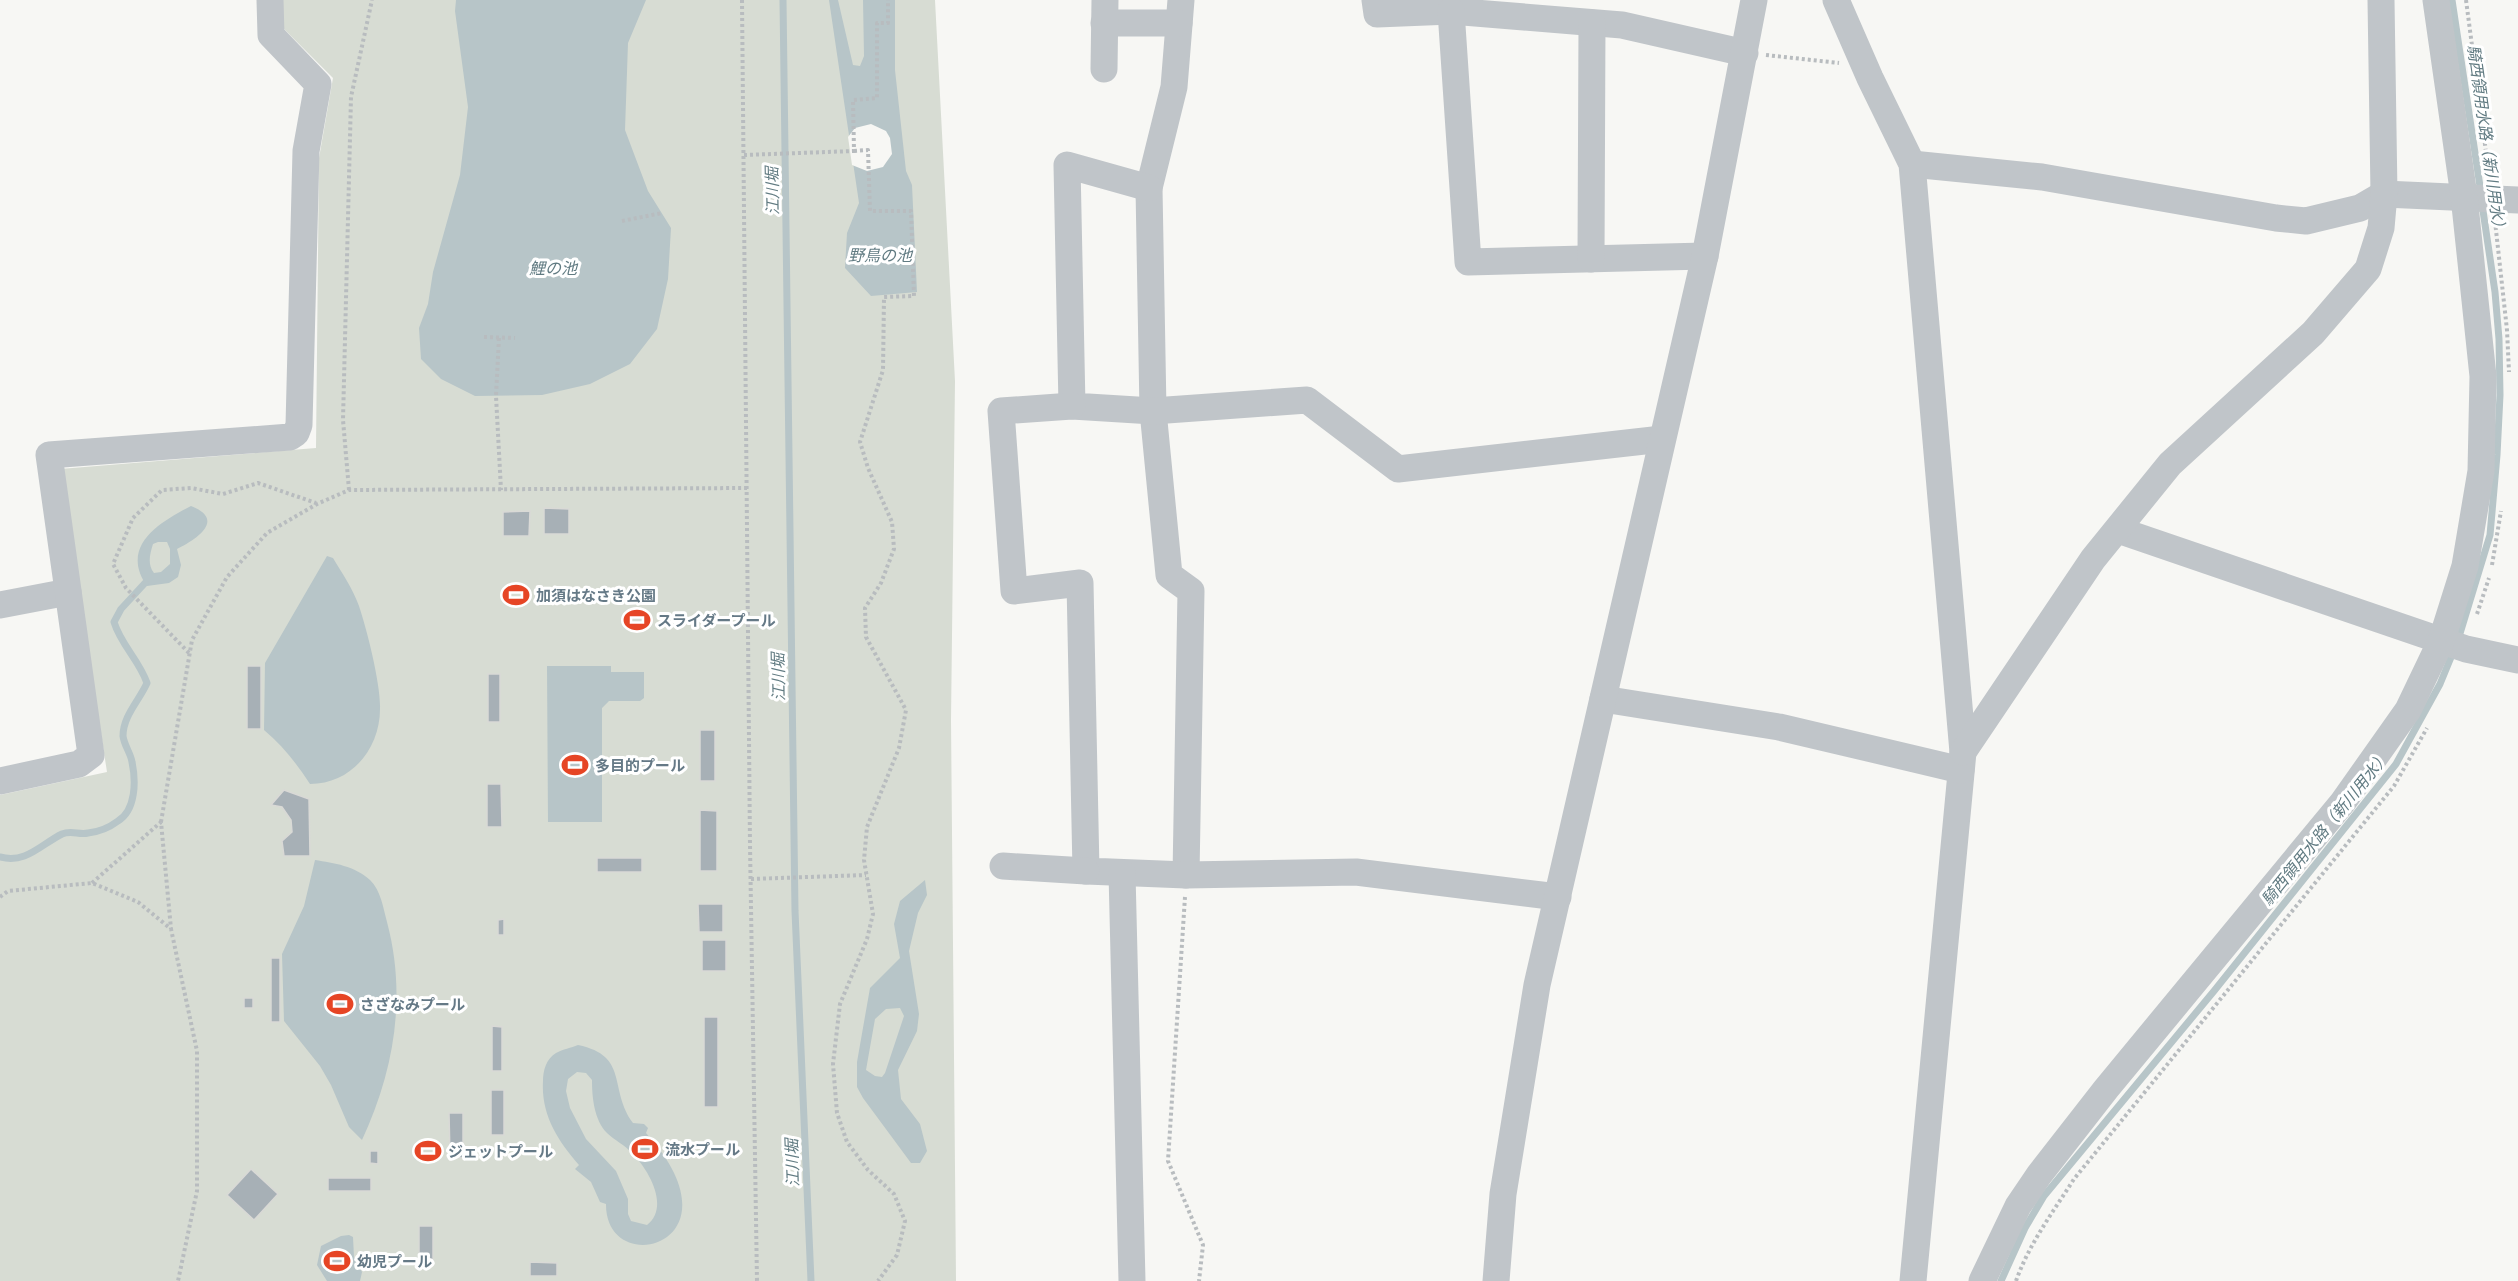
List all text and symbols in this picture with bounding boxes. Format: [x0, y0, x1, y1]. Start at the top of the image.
water label: 騎西領用水路（新川用水） [2462, 43, 2512, 237]
water label: 江川堀 [760, 164, 784, 215]
water label: 野鳥の池 [848, 243, 914, 267]
water label: 鯉の池 [529, 256, 579, 280]
sports icon: 加須はなさき公園 [501, 580, 531, 610]
place label: 加須はなさき公園 [536, 584, 656, 607]
sports icon: スライダープール [622, 605, 652, 635]
place label: スライダープール [657, 609, 776, 632]
water label: 江川堀 [766, 650, 790, 701]
water label: 騎西領用水路（新川用水） [2255, 746, 2395, 910]
sports icon: 多目的プール [560, 750, 590, 780]
place label: 多目的プール [595, 754, 685, 777]
sports icon: さざなみプール [325, 989, 355, 1019]
place label: さざなみプール [360, 993, 465, 1016]
sports icon: 流水プール [630, 1134, 660, 1164]
sports icon: ジェットプール [413, 1136, 443, 1166]
water label: 江川堀 [779, 1136, 805, 1187]
place label: 流水プール [665, 1138, 740, 1161]
place label: ジェットプール [448, 1140, 553, 1163]
sports icon: 幼児プール [322, 1246, 352, 1276]
place label: 幼児プール [357, 1250, 432, 1273]

